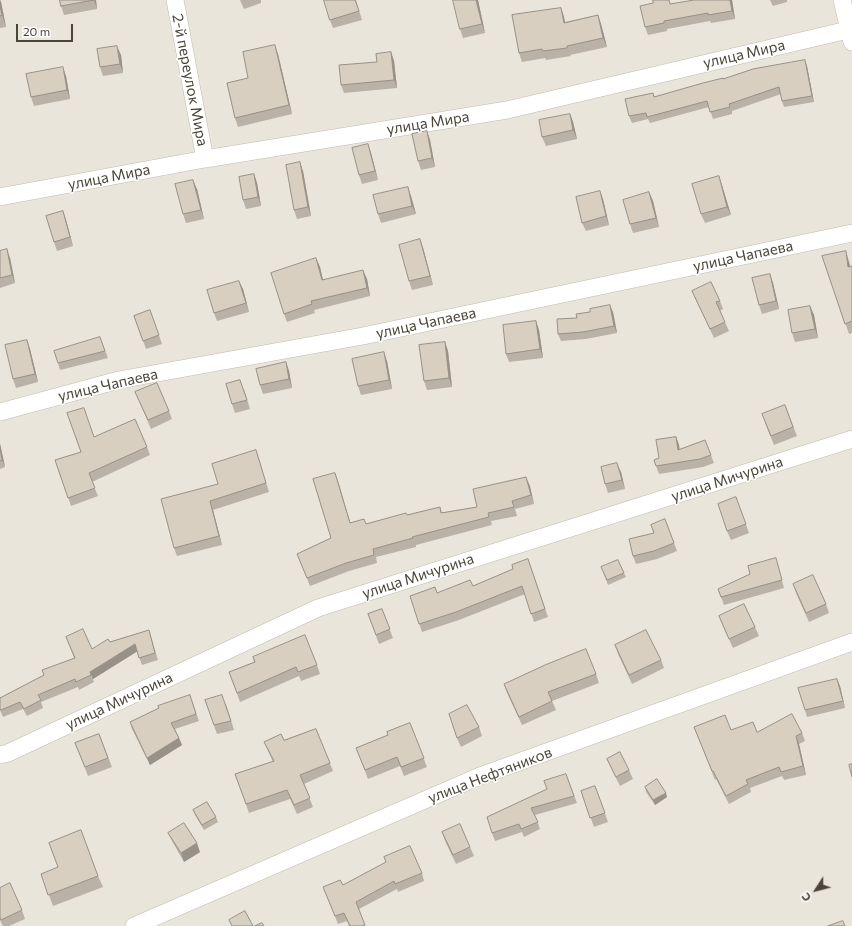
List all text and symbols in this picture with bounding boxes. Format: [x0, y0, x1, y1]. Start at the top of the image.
street label: 2-й переулок Мира [168, 12, 212, 148]
scale bar [18, 16, 75, 42]
text: 20 m [23, 24, 50, 38]
street label: улица Мира [701, 36, 787, 72]
street label: улица Мира [385, 108, 471, 138]
street label: улица Мира [66, 160, 152, 194]
street label: улица Чапаева [691, 237, 795, 275]
street label: улица Чапаева [374, 304, 478, 342]
street label: улица Чапаева [56, 365, 160, 405]
street label: улица Мичурина [669, 452, 785, 506]
street label: улица Мичурина [360, 549, 476, 603]
street label: улица Мичурина [63, 668, 175, 734]
street label: улица Нефтяников [425, 743, 555, 807]
north arrow [796, 870, 836, 910]
text: С [798, 890, 813, 904]

